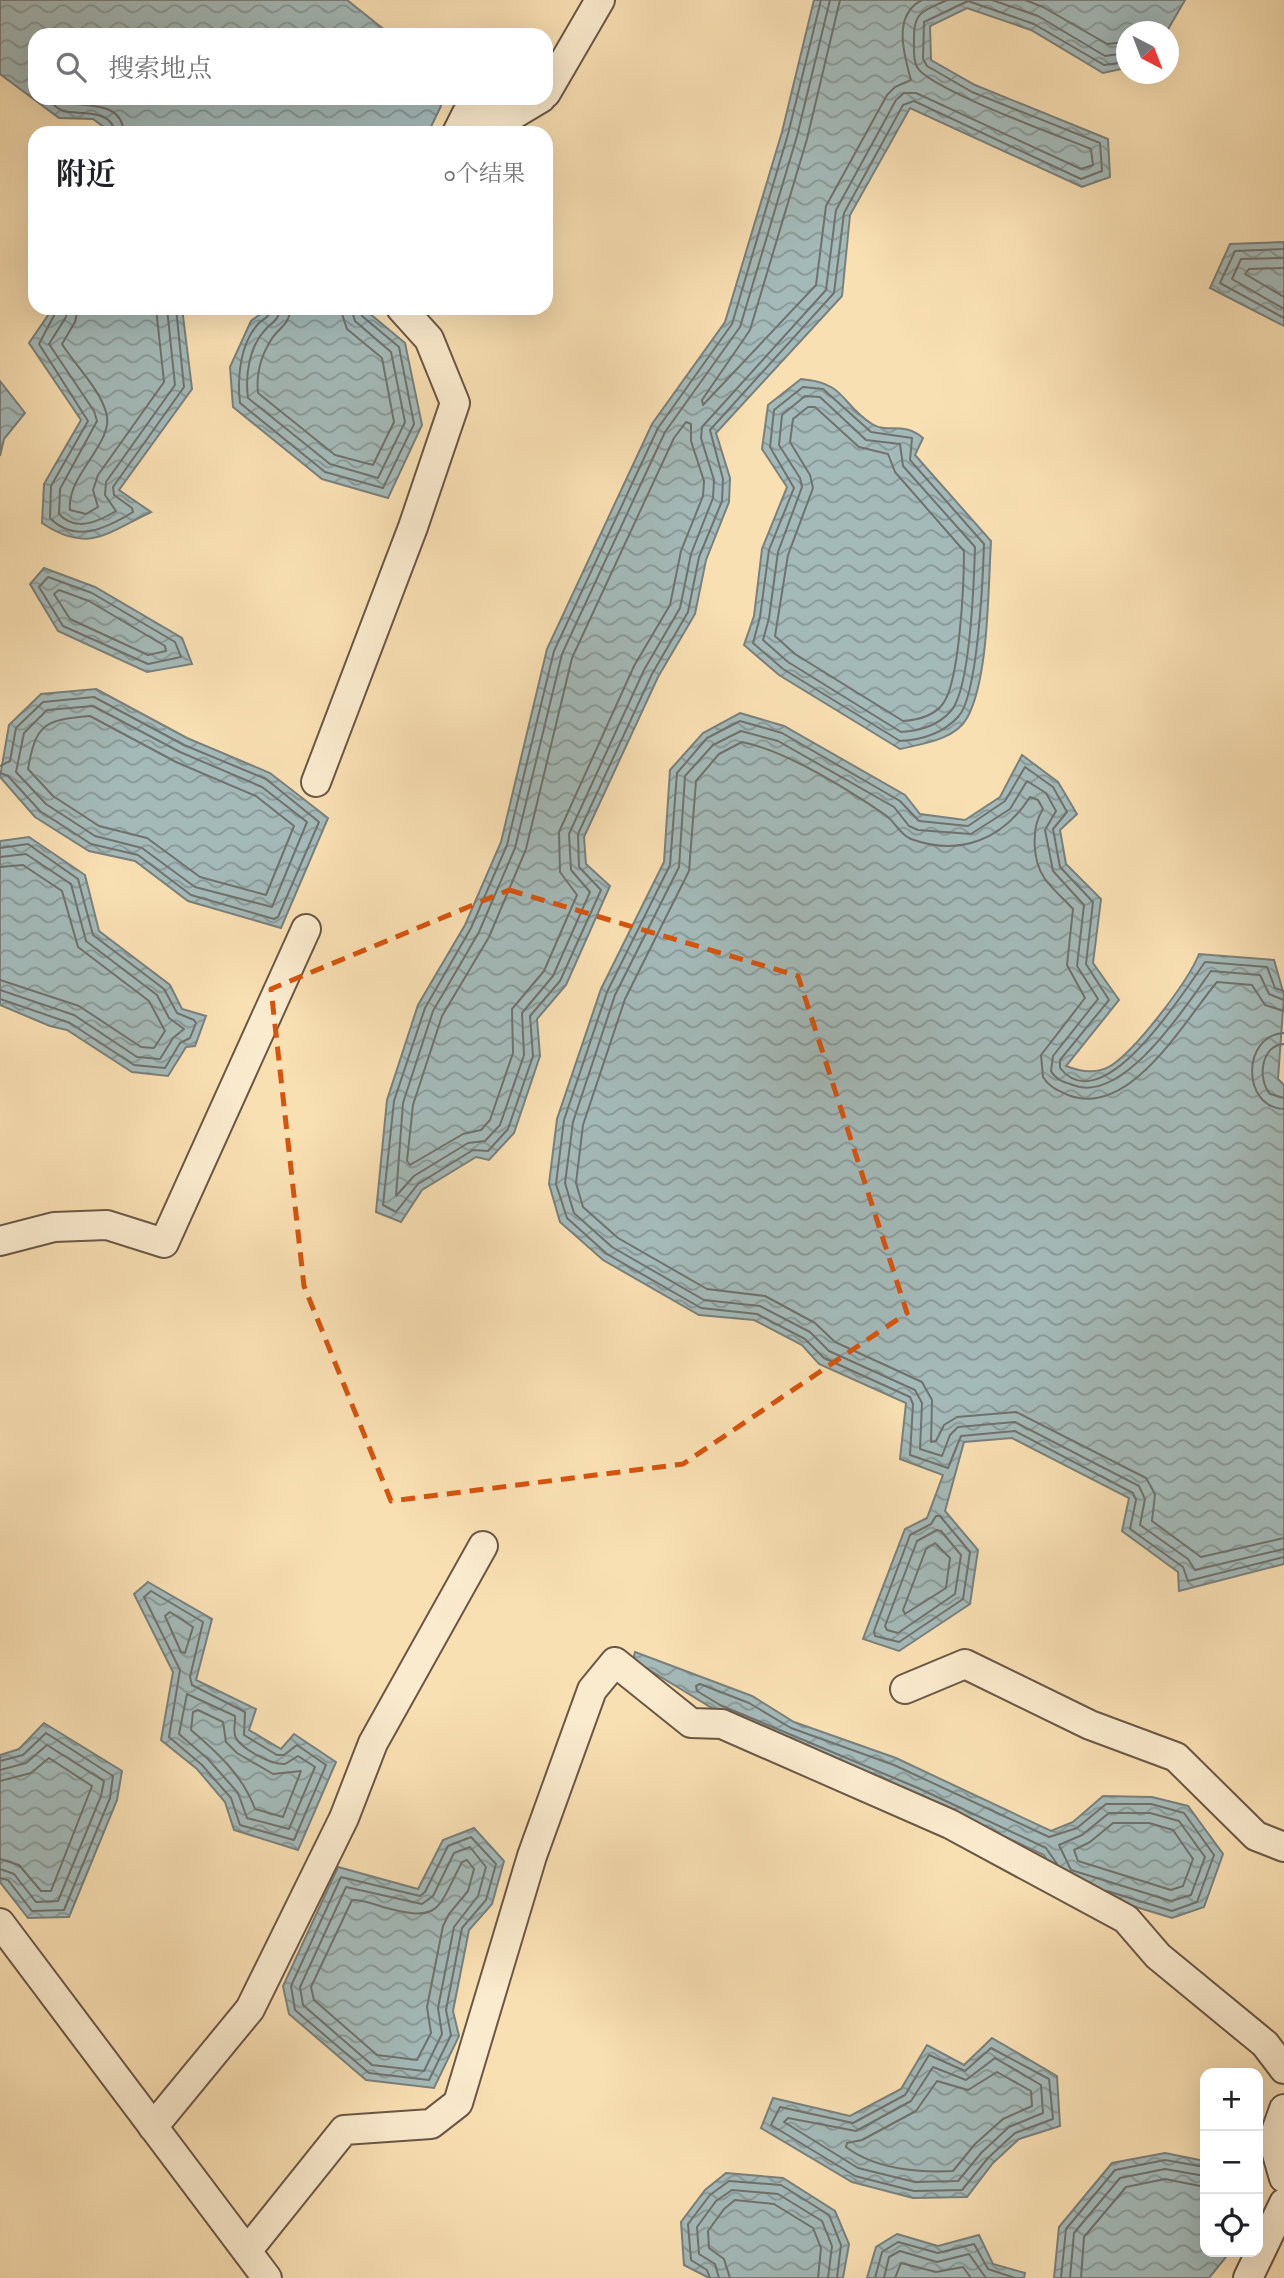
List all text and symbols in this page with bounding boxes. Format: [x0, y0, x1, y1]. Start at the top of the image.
north arrow [1116, 21, 1179, 84]
search box [28, 28, 553, 105]
icon: search [52, 48, 90, 86]
text: 搜索地点 [108, 53, 212, 86]
text: 附近 [56, 157, 116, 194]
text: 0个结果 [444, 160, 525, 189]
map controls [1200, 2068, 1263, 2257]
button: + [1200, 2068, 1263, 2131]
button: − [1200, 2131, 1263, 2194]
button: locate [1200, 2194, 1263, 2257]

